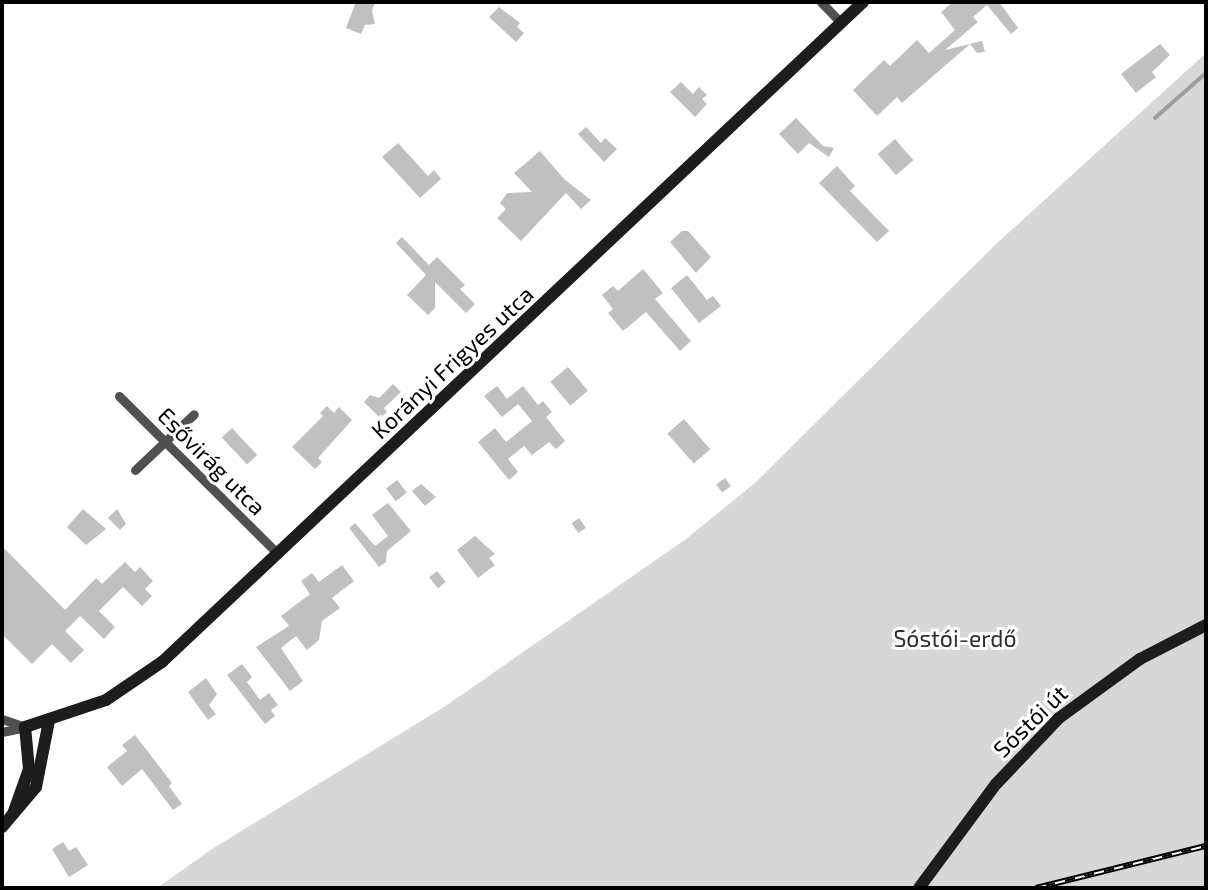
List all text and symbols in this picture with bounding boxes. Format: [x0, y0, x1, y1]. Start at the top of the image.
street label: Korányi Frigyes utca [365, 280, 539, 444]
street label: Esővirág utca [152, 401, 272, 521]
park label: Sóstói-erdő [893, 624, 1017, 652]
street label: Sóstói út [987, 679, 1073, 763]

